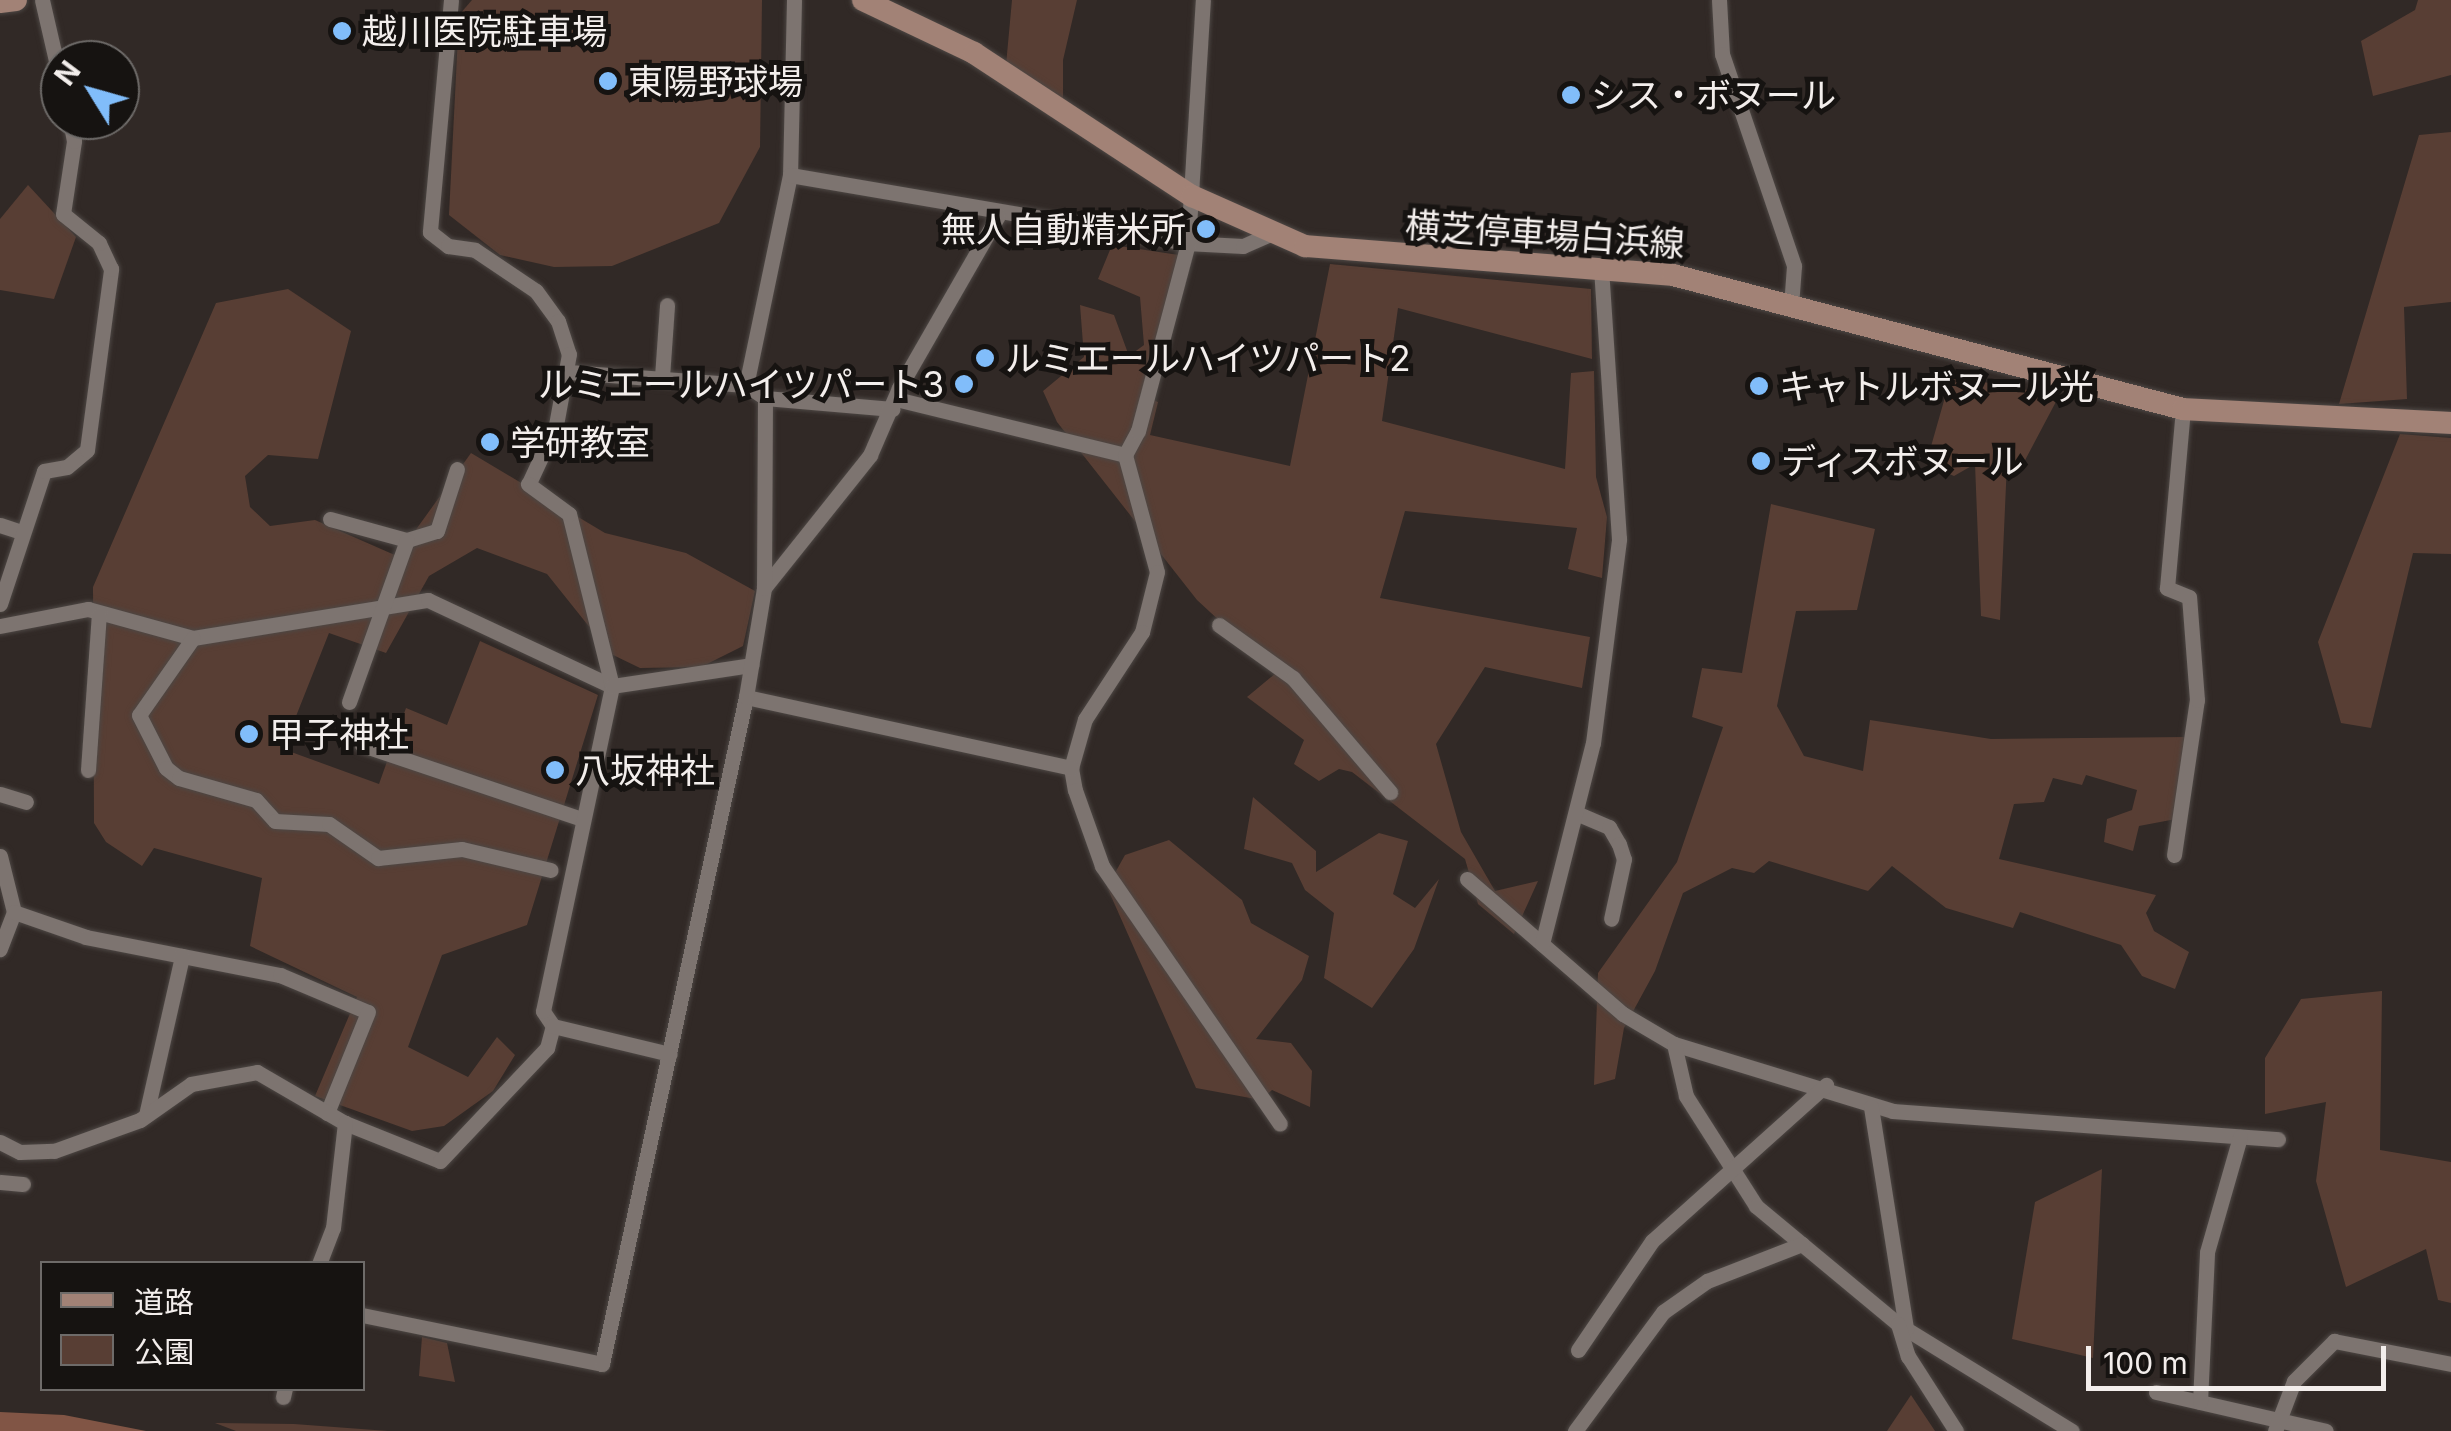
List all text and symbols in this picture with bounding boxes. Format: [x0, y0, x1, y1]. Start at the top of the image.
place label: 越川医院駐車場 [362, 10, 607, 52]
marker: 越川医院駐車場 [331, 20, 353, 42]
north arrow [40, 40, 140, 140]
text: N [48, 54, 88, 92]
place label: 東陽野球場 [628, 60, 803, 102]
marker: 東陽野球場 [597, 70, 619, 92]
place label: シス・ボヌール [1591, 74, 1836, 116]
marker: シス・ボヌール [1560, 84, 1582, 106]
street label: 横芝停車場白浜線 [1404, 203, 1686, 265]
place label: 無人自動精米所 [941, 208, 1186, 250]
marker: 無人自動精米所 [1195, 218, 1217, 240]
place label: ルミエールハイツパート2 [1005, 337, 1411, 379]
marker: ルミエールハイツパート2 [974, 347, 996, 369]
place label: ルミエールハイツパート3 [537, 363, 944, 405]
place label: キャトルボヌール光 [1779, 365, 2094, 407]
marker: ルミエールハイツパート3 [953, 373, 975, 395]
marker: キャトルボヌール光 [1748, 375, 1770, 397]
place label: 学研教室 [510, 421, 650, 463]
marker: 学研教室 [479, 431, 501, 453]
place label: ディスボヌール [1781, 440, 2026, 482]
marker: ディスボヌール [1750, 450, 1772, 472]
place label: 甲子神社 [269, 713, 409, 755]
marker: 甲子神社 [238, 723, 260, 745]
place label: 八坂神社 [575, 749, 715, 791]
marker: 八坂神社 [544, 759, 566, 781]
legend [40, 1261, 365, 1391]
text: 道路 [134, 1284, 194, 1320]
scale bar [2091, 1326, 2391, 1388]
text: 公園 [134, 1334, 194, 1370]
text: 100 m [2103, 1345, 2188, 1381]

